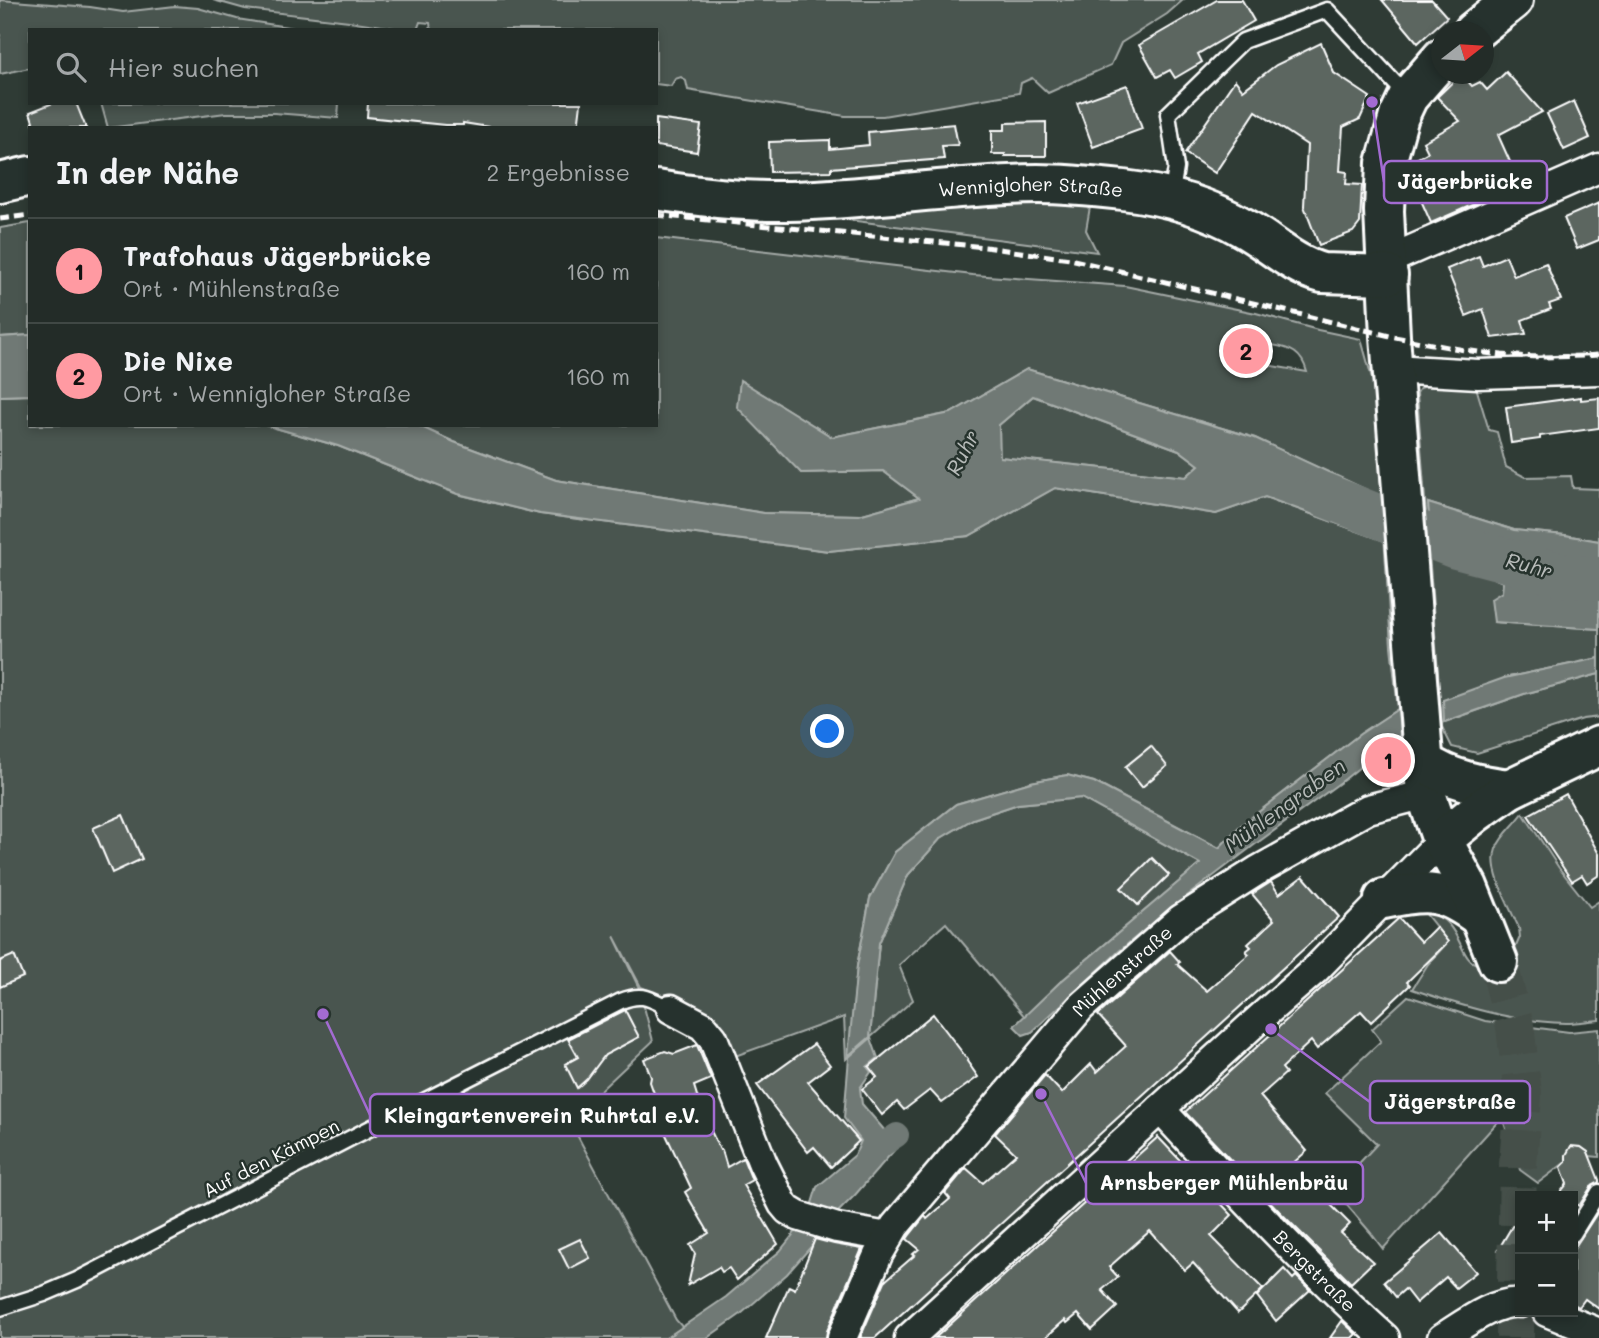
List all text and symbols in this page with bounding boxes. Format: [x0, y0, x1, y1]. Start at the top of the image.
north arrow [1431, 21, 1494, 84]
search box [28, 28, 658, 105]
icon: search [52, 48, 90, 86]
text: Hier suchen [108, 50, 259, 84]
text: In der Nähe [56, 152, 239, 192]
text: 2 Ergebnisse [487, 157, 630, 187]
callout: Jägerbrücke [1384, 161, 1547, 203]
text: Jägerbrücke [1397, 167, 1533, 194]
street label: Wennigloher Straße [937, 171, 1124, 202]
text: Trafohaus Jägerbrücke [123, 239, 431, 273]
text: 1 [74, 256, 84, 286]
text: 160 m [566, 256, 630, 286]
text: Ort · Mühlenstraße [123, 273, 340, 303]
pin: 2 [1223, 325, 1269, 377]
text: Die Nixe [123, 344, 233, 378]
text: 2 [73, 361, 85, 391]
text: 160 m [566, 361, 630, 391]
text: Ort · Wennigloher Straße [123, 378, 411, 408]
water label: Ruhr [939, 425, 984, 480]
water label: Ruhr [1503, 545, 1556, 584]
your location [810, 714, 844, 748]
pin: 1 [1365, 734, 1411, 786]
water label: Mühlengraben [1218, 752, 1350, 858]
street label: Mühlenstraße [1066, 920, 1177, 1021]
callout: Jägerstraße [1370, 1081, 1530, 1123]
text: Jägerstraße [1384, 1087, 1516, 1114]
callout: Kleingartenverein Ruhrtal e.V. [370, 1094, 714, 1136]
text: Kleingartenverein Ruhrtal e.V. [384, 1101, 700, 1128]
street label: Auf den Kämpen [198, 1112, 343, 1203]
callout: Arnsberger Mühlenbräu [1086, 1162, 1363, 1204]
text: Arnsberger Mühlenbräu [1099, 1168, 1349, 1195]
map controls [1515, 1191, 1578, 1317]
button: + [1515, 1191, 1578, 1254]
street label: Bergstraße [1268, 1224, 1362, 1317]
button: − [1515, 1254, 1578, 1317]

